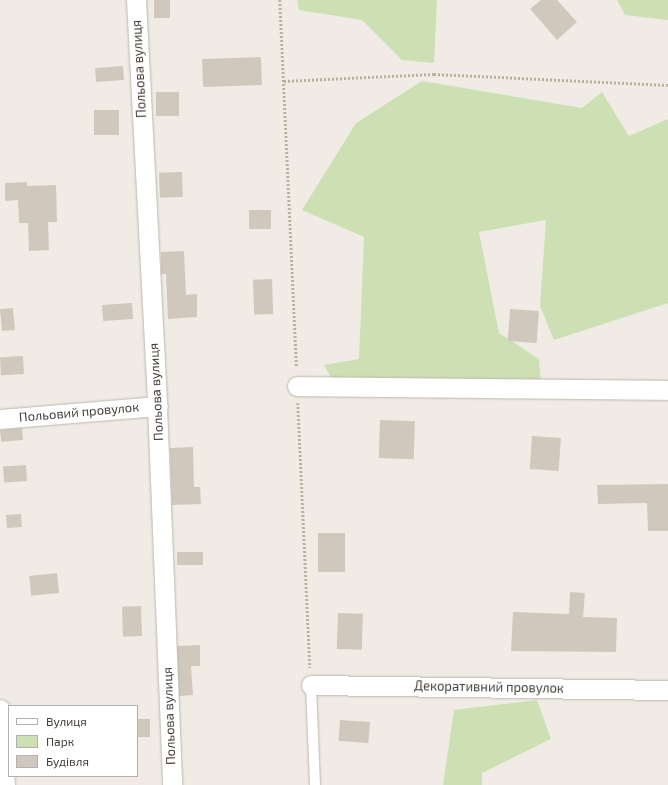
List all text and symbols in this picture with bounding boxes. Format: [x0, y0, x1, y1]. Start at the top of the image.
street label: Польова вулиця [129, 20, 149, 118]
street label: Польова вулиця [146, 343, 166, 441]
street label: Польовий провулок [18, 399, 140, 425]
street label: Польова вулиця [159, 667, 179, 765]
street label: Декоративний провулок [414, 678, 564, 696]
legend [8, 705, 138, 777]
text: Вулиця [46, 714, 87, 728]
text: Парк [46, 734, 74, 748]
text: Будівля [46, 754, 89, 768]

